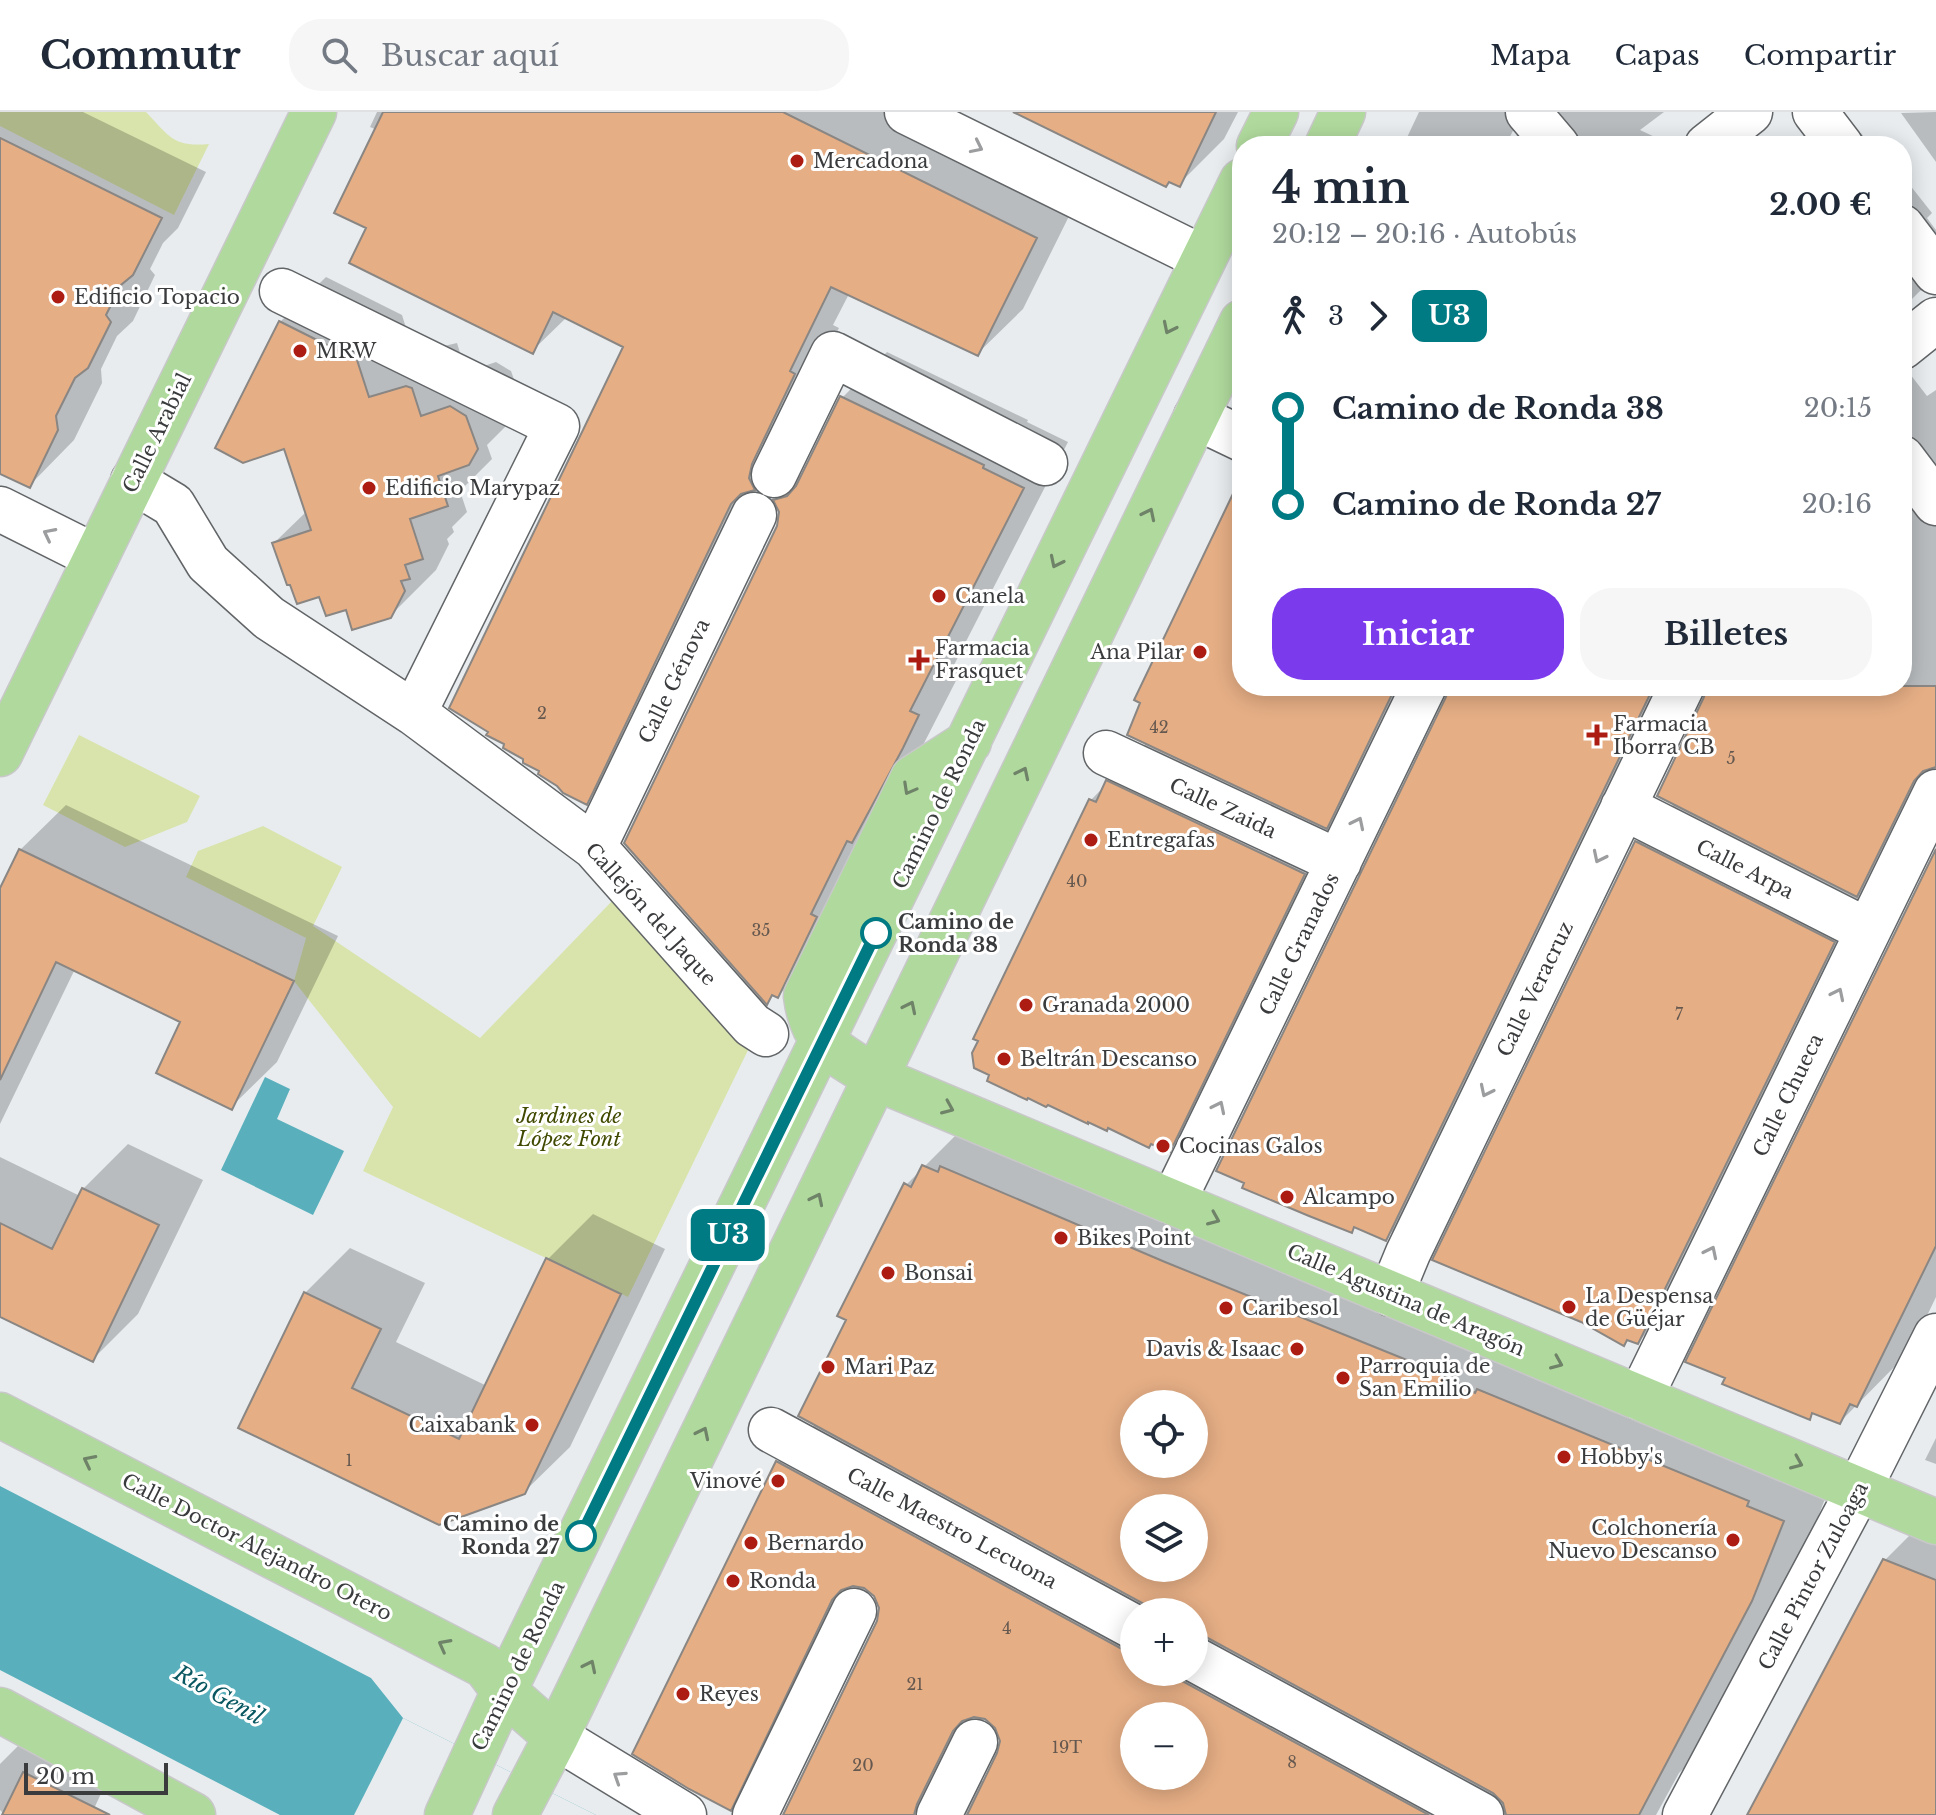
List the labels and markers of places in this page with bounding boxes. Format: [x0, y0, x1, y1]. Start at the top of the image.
place label: Mercadona [813, 149, 929, 173]
marker: Mercadona [788, 152, 806, 170]
place label: Edificio Topacio [74, 285, 240, 309]
marker: Edificio Topacio [49, 288, 67, 306]
place label: MRW [316, 339, 377, 363]
marker: MRW [291, 342, 309, 360]
place label: Edificio Marypaz [385, 476, 560, 500]
marker: Edificio Marypaz [360, 479, 378, 497]
place label: Canela [955, 584, 1026, 608]
marker: Canela [930, 587, 948, 605]
place label: Farmacia Frasquet [935, 636, 1030, 683]
place label: Ana Pilar [1090, 640, 1184, 664]
marker: Ana Pilar [1191, 643, 1209, 661]
marker: Farmacia Frasquet [910, 651, 928, 669]
place label: Farmacia Iborra CB [1613, 712, 1715, 759]
marker: Farmacia Iborra CB [1588, 726, 1606, 744]
place label: Entregafas [1107, 828, 1215, 852]
marker: Entregafas [1082, 831, 1100, 849]
place label: Camino de Ronda 38 [898, 910, 1014, 957]
marker: Camino de Ronda 38 [861, 918, 891, 948]
place label: Granada 2000 [1042, 993, 1190, 1017]
marker: Granada 2000 [1017, 996, 1035, 1014]
place label: Beltrán Descanso [1020, 1047, 1197, 1071]
marker: Beltrán Descanso [995, 1050, 1013, 1068]
place label: Cocinas Galos [1179, 1134, 1322, 1158]
marker: Cocinas Galos [1154, 1137, 1172, 1155]
place label: Alcampo [1302, 1185, 1395, 1209]
marker: Alcampo [1278, 1188, 1296, 1206]
place label: Bikes Point [1077, 1226, 1192, 1250]
marker: Bikes Point [1052, 1229, 1070, 1247]
place label: Bonsai [904, 1261, 973, 1285]
marker: Bonsai [879, 1264, 897, 1282]
place label: La Despensa de Güéjar [1585, 1284, 1714, 1331]
place label: Caribesol [1242, 1296, 1339, 1320]
marker: La Despensa de Güéjar [1560, 1298, 1578, 1316]
marker: Caribesol [1217, 1299, 1235, 1317]
place label: Davis & Isaac [1145, 1337, 1281, 1361]
marker: Davis & Isaac [1288, 1340, 1306, 1358]
place label: Parroquia de San Emilio [1359, 1354, 1490, 1401]
place label: Mari Paz [844, 1355, 935, 1379]
marker: Mari Paz [819, 1358, 837, 1376]
marker: Parroquia de San Emilio [1334, 1369, 1352, 1387]
place label: Caixabank [409, 1413, 517, 1437]
marker: Caixabank [523, 1416, 541, 1434]
place label: Hobby's [1580, 1445, 1663, 1469]
marker: Hobby's [1555, 1448, 1573, 1466]
place label: Vinové [689, 1469, 762, 1493]
marker: Vinové [769, 1472, 787, 1490]
place label: Camino de Ronda 27 [443, 1512, 560, 1559]
place label: Colchonería Nuevo Descanso [1548, 1516, 1718, 1563]
marker: Camino de Ronda 27 [566, 1521, 596, 1551]
place label: Bernardo [767, 1531, 864, 1555]
marker: Colchonería Nuevo Descanso [1724, 1531, 1742, 1549]
marker: Bernardo [742, 1534, 760, 1552]
place label: Ronda [749, 1569, 817, 1593]
marker: Ronda [724, 1572, 742, 1590]
place label: Reyes [699, 1682, 759, 1706]
marker: Reyes [674, 1685, 692, 1703]

